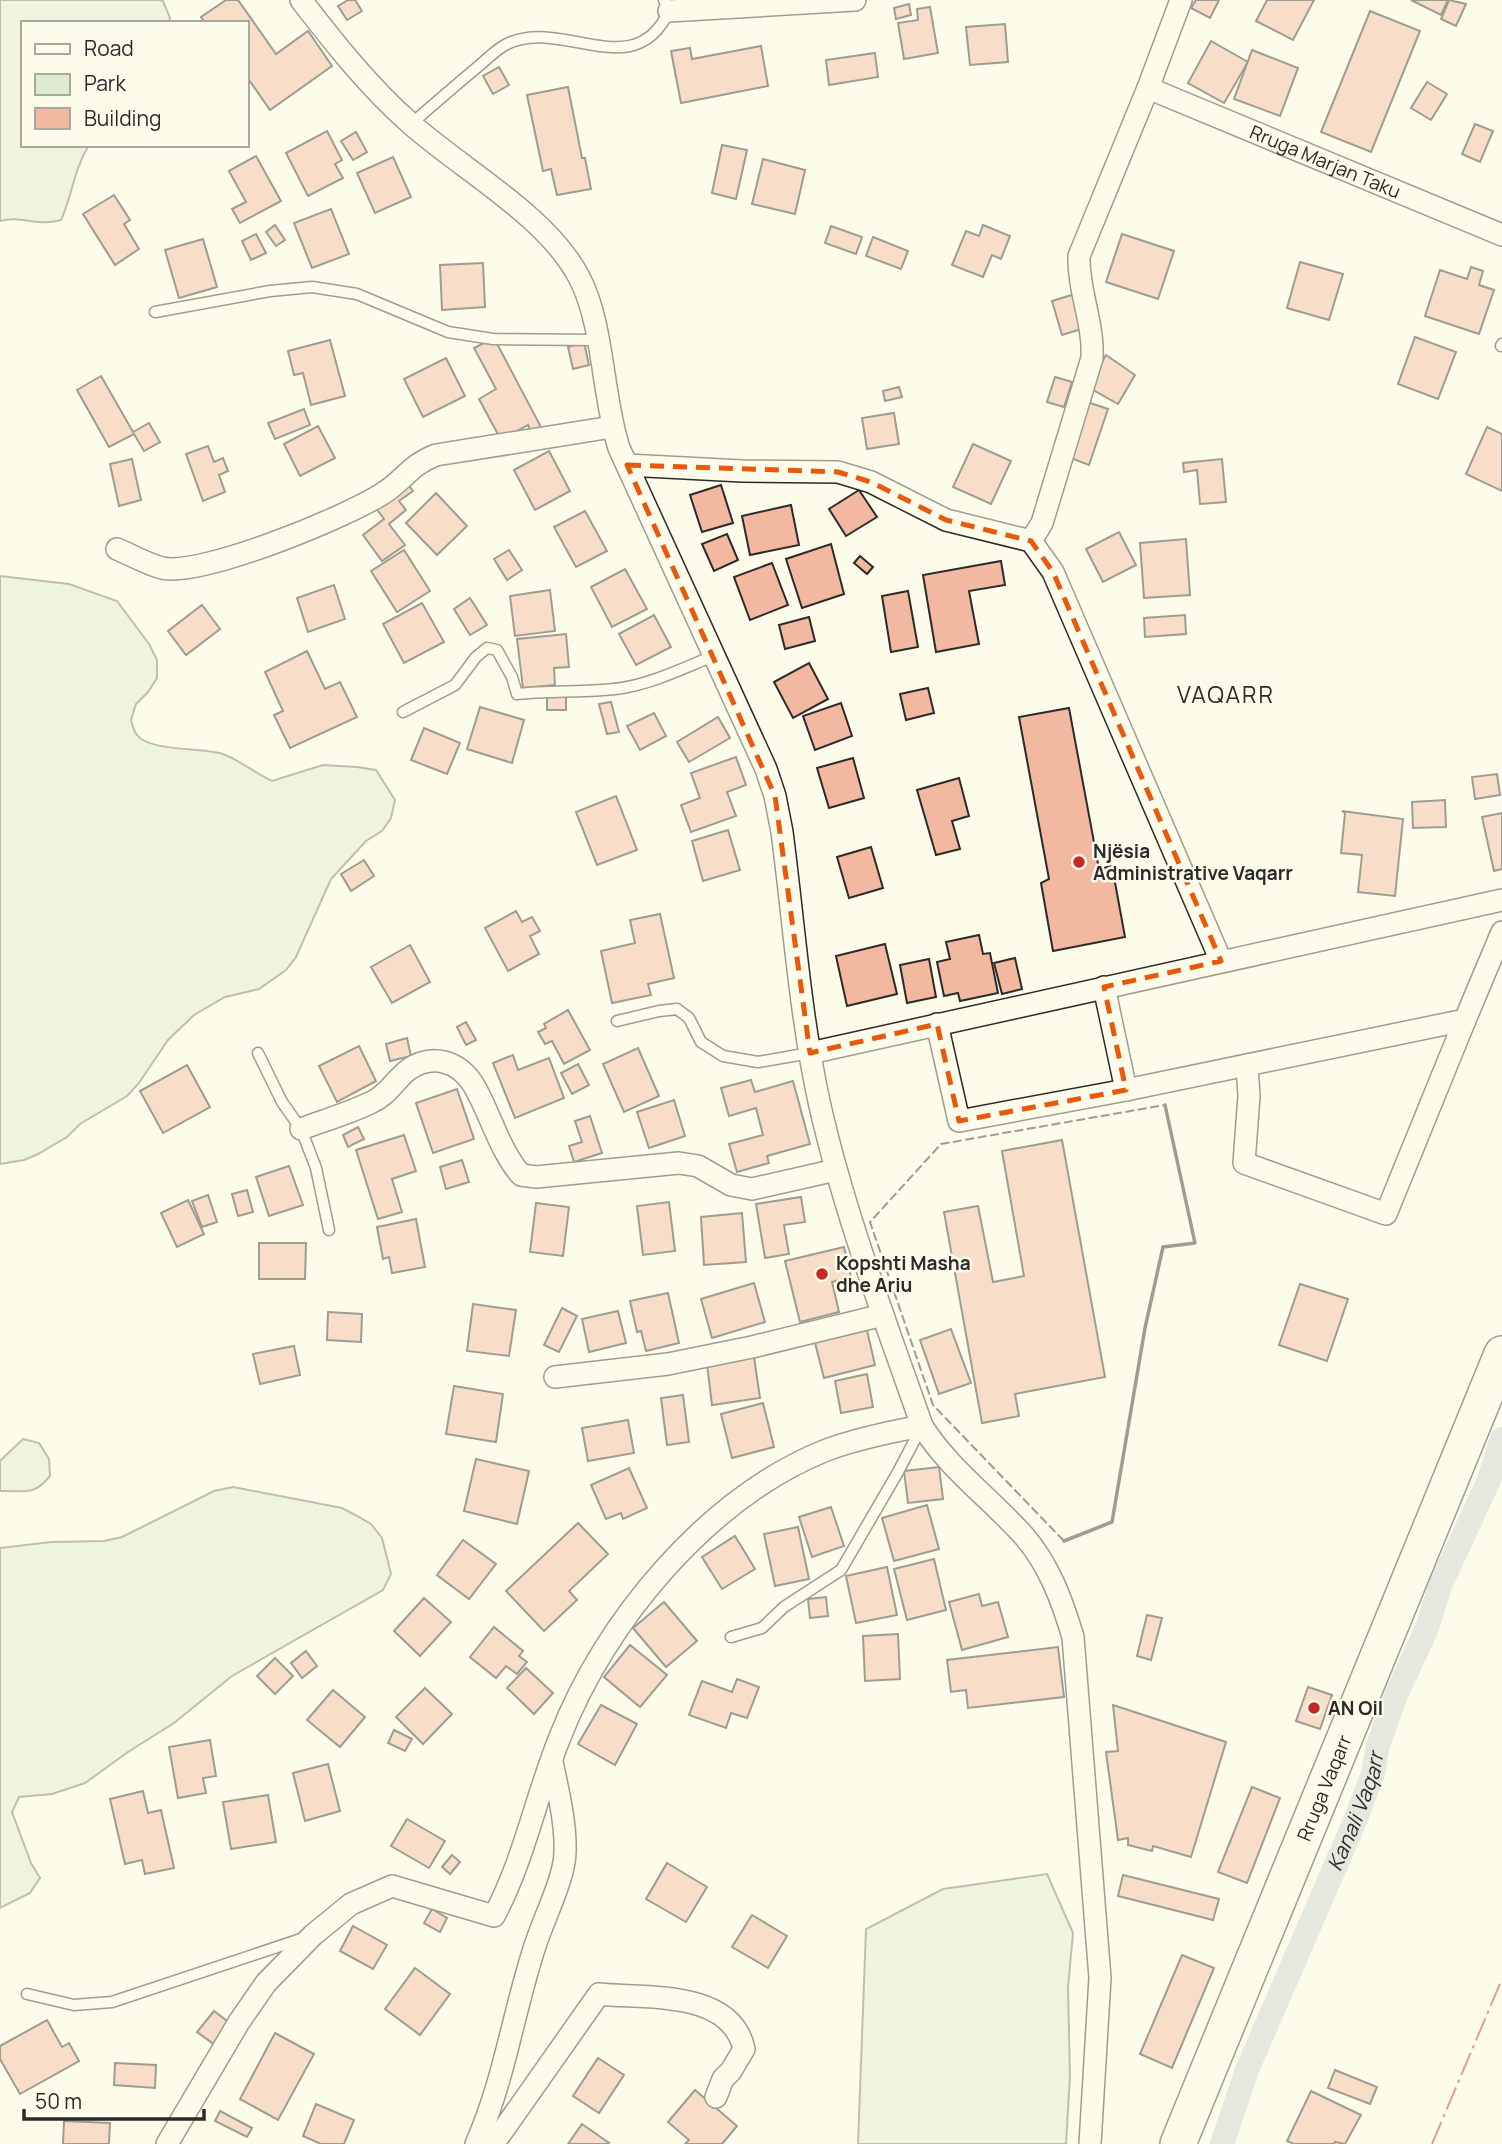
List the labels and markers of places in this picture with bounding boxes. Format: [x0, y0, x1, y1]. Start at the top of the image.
place label: Njësia Administrative Vaqarr [1093, 838, 1293, 886]
marker: Njësia Administrative Vaqarr [1071, 854, 1087, 870]
place label: Kopshti Masha dhe Ariu [836, 1250, 971, 1298]
marker: Kopshti Masha dhe Ariu [814, 1266, 830, 1282]
place label: AN Oil [1328, 1695, 1383, 1721]
marker: AN Oil [1306, 1700, 1322, 1716]

